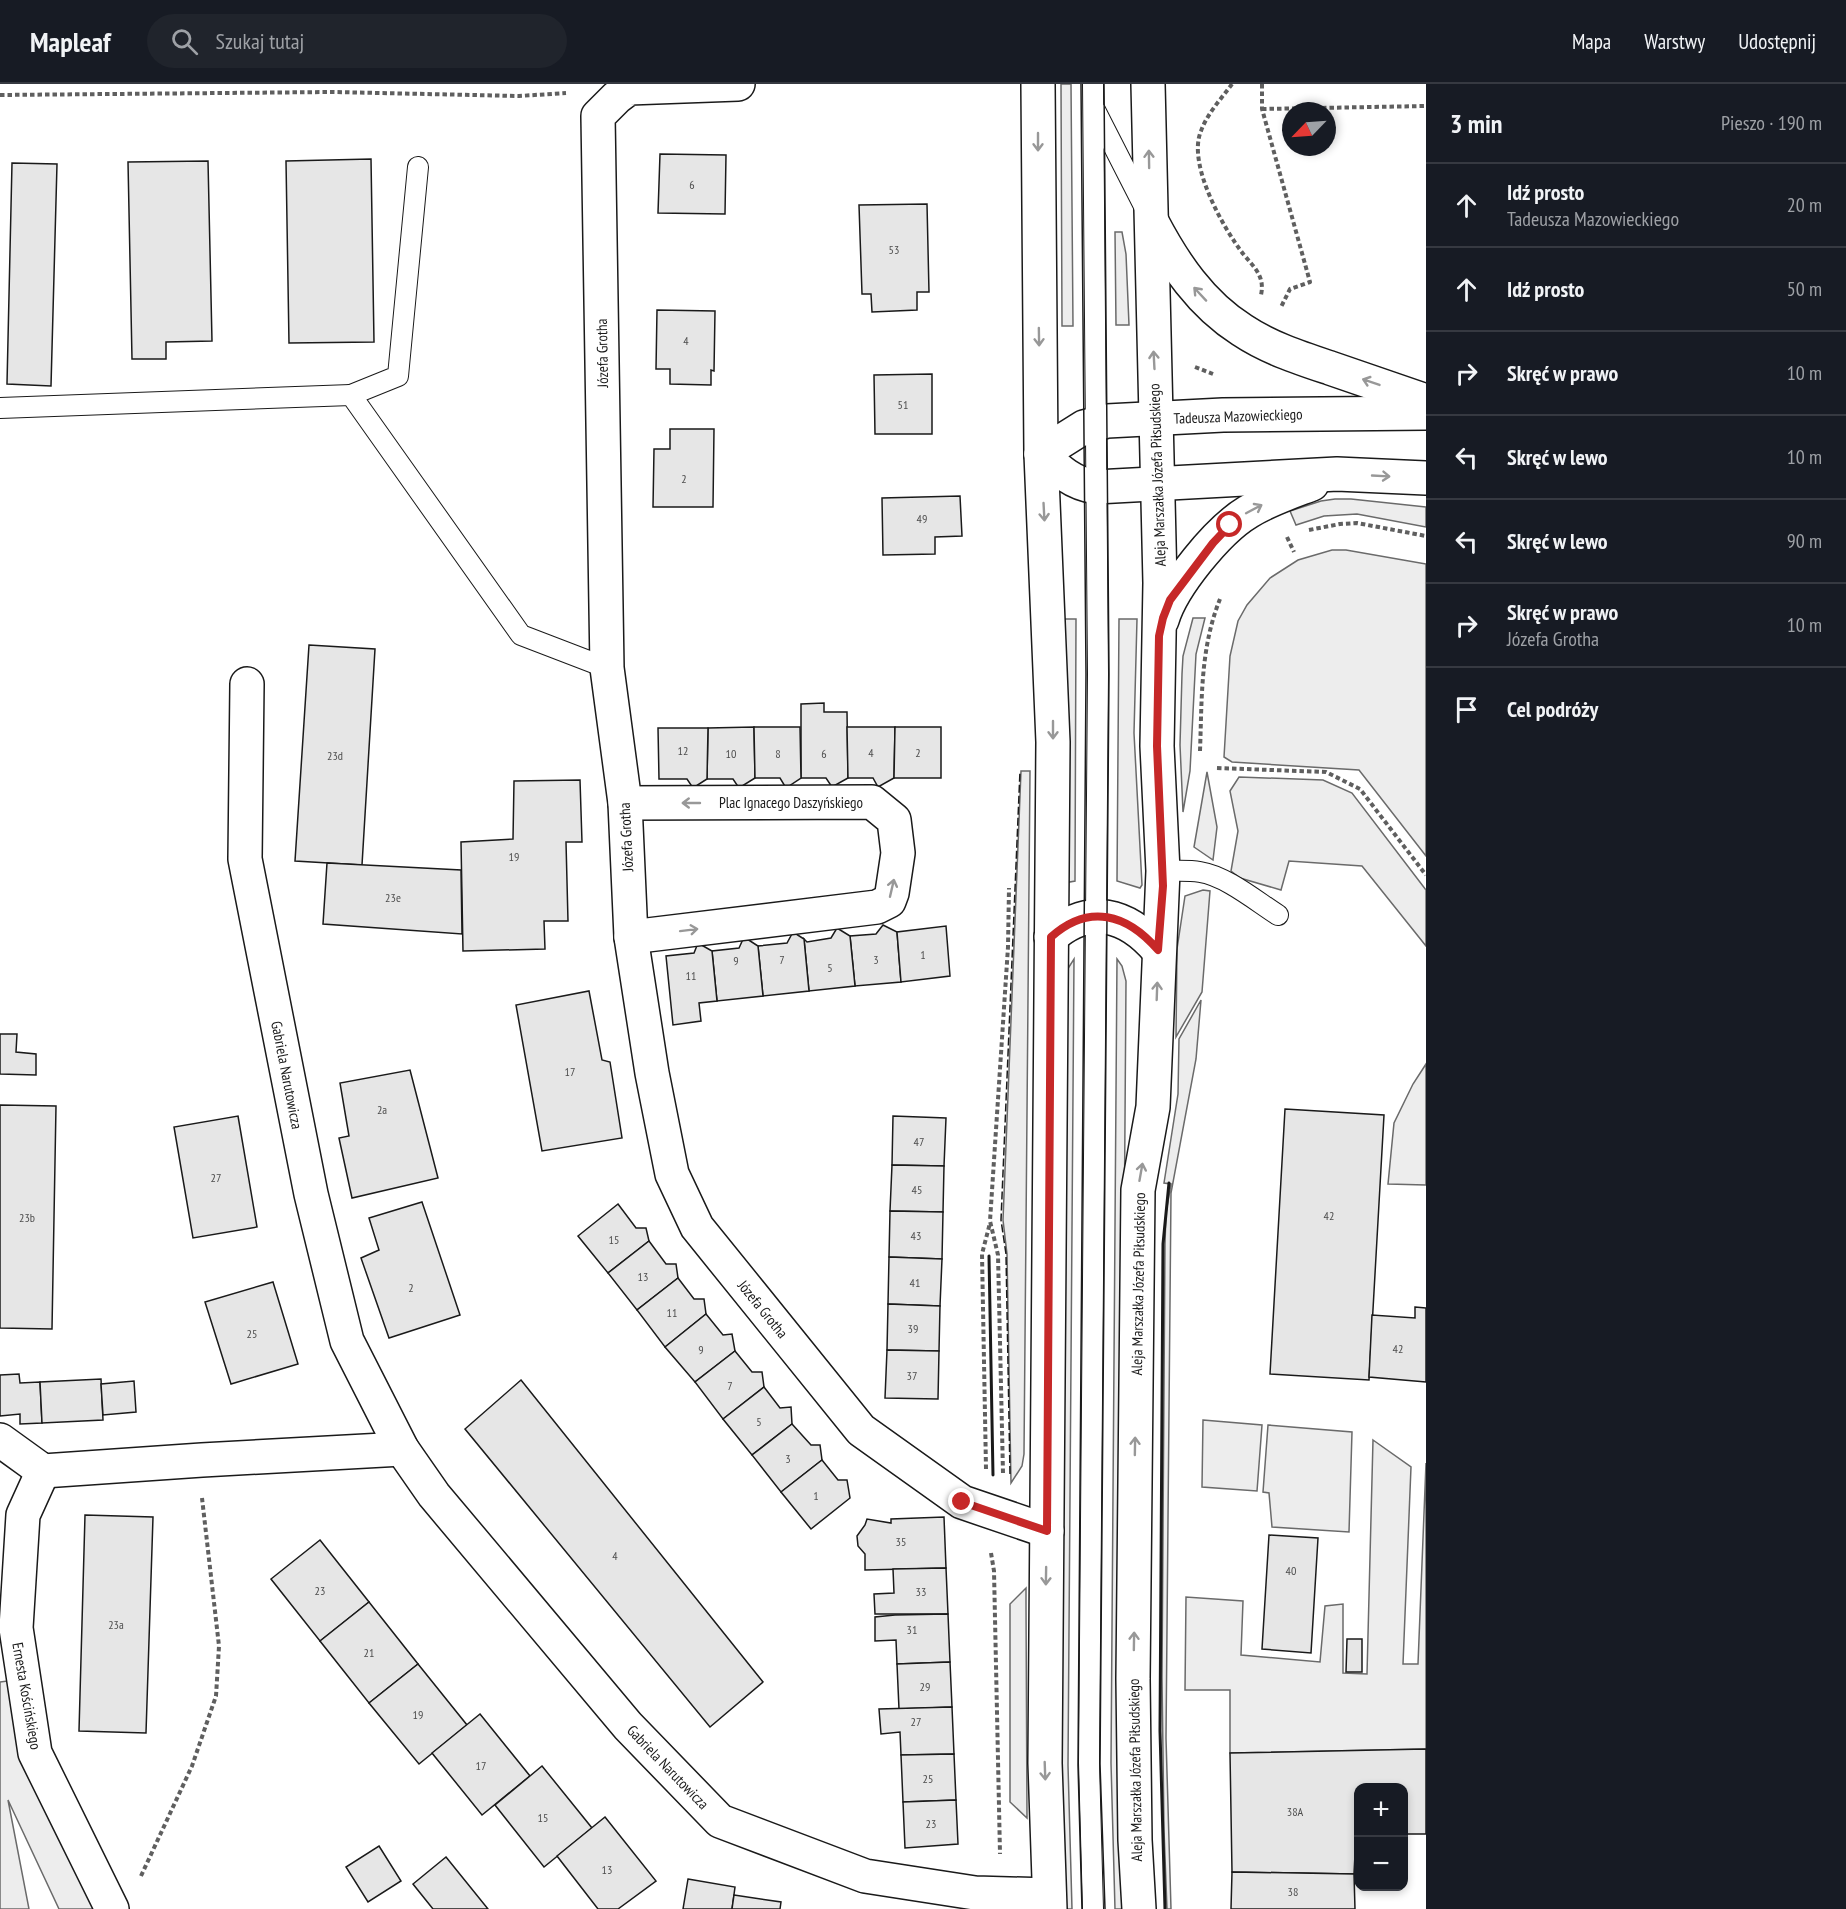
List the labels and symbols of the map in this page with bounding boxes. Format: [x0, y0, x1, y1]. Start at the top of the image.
north arrow [1282, 102, 1336, 156]
one-way arrow [1032, 132, 1044, 152]
one-way arrow [1143, 149, 1155, 169]
house number: 6 [689, 177, 695, 192]
house number: 53 [889, 242, 899, 257]
one-way arrow [1193, 286, 1207, 301]
street label: Józefa Grotha [592, 318, 612, 389]
one-way arrow [1033, 327, 1045, 347]
house number: 4 [683, 333, 689, 348]
one-way arrow [1148, 351, 1159, 371]
one-way arrow [1362, 375, 1381, 386]
street label: Aleja Marszałka Józefa Piłsudskiego [1144, 383, 1170, 567]
house number: 51 [898, 397, 908, 412]
street label: Tadeusza Mazowieckiego [1173, 404, 1303, 428]
one-way arrow [1371, 470, 1391, 481]
house number: 2 [681, 471, 687, 486]
one-way arrow [1038, 502, 1049, 522]
one-way arrow [1245, 503, 1263, 514]
house number: 49 [917, 511, 927, 526]
route start [1216, 511, 1242, 537]
one-way arrow [1047, 719, 1059, 739]
house number: 12 [678, 743, 688, 758]
house number: 4 [868, 745, 874, 760]
house number: 2 [915, 745, 921, 760]
house number: 10 [726, 746, 736, 761]
house number: 8 [775, 746, 781, 761]
house number: 6 [821, 746, 827, 761]
house number: 23d [327, 748, 343, 763]
street label: Plac Ignacego Daszyńskiego [719, 793, 863, 812]
one-way arrow [681, 797, 701, 809]
street label: Józefa Grotha [615, 802, 637, 873]
house number: 19 [509, 849, 519, 864]
one-way arrow [887, 879, 899, 898]
house number: 23e [385, 890, 401, 905]
one-way arrow [678, 924, 698, 935]
house number: 1 [920, 947, 926, 962]
house number: 7 [779, 952, 785, 967]
house number: 3 [873, 952, 879, 967]
house number: 9 [733, 953, 739, 968]
house number: 5 [827, 960, 833, 975]
house number: 11 [686, 968, 696, 983]
one-way arrow [1151, 982, 1162, 1002]
street label: Gabriela Narutowicza [267, 1019, 307, 1131]
house number: 17 [565, 1064, 575, 1079]
house number: 2a [377, 1102, 387, 1117]
house number: 47 [914, 1134, 924, 1149]
one-way arrow [1136, 1163, 1147, 1182]
house number: 27 [211, 1170, 221, 1185]
house number: 45 [912, 1182, 922, 1197]
street label: Aleja Marszałka Józefa Piłsudskiego [1127, 1192, 1149, 1376]
house number: 42 [1324, 1208, 1334, 1223]
house number: 23b [19, 1210, 35, 1225]
house number: 43 [911, 1228, 921, 1243]
house number: 15 [609, 1232, 619, 1247]
house number: 13 [638, 1269, 648, 1284]
street label: Józefa Grotha [733, 1275, 792, 1342]
house number: 41 [910, 1275, 920, 1290]
house number: 2 [408, 1280, 414, 1295]
house number: 11 [667, 1305, 677, 1320]
house number: 39 [908, 1321, 918, 1336]
house number: 25 [247, 1326, 257, 1341]
house number: 42 [1393, 1341, 1403, 1356]
house number: 9 [698, 1342, 704, 1357]
house number: 37 [907, 1368, 917, 1383]
house number: 7 [727, 1378, 733, 1393]
house number: 5 [756, 1414, 762, 1429]
one-way arrow [1130, 1436, 1141, 1456]
house number: 3 [785, 1451, 791, 1466]
house number: 1 [813, 1488, 819, 1503]
route end [948, 1488, 974, 1514]
house number: 35 [896, 1534, 906, 1549]
house number: 4 [612, 1548, 618, 1563]
house number: 40 [1286, 1563, 1296, 1578]
one-way arrow [1041, 1565, 1052, 1585]
house number: 23 [315, 1583, 325, 1598]
house number: 33 [916, 1584, 926, 1599]
house number: 23a [108, 1617, 124, 1632]
house number: 31 [907, 1622, 917, 1637]
one-way arrow [1128, 1631, 1140, 1651]
street label: Ernesta Kościńskiego [8, 1641, 46, 1751]
house number: 21 [364, 1645, 374, 1660]
street label: Aleja Marszałka Józefa Piłsudskiego [1124, 1678, 1146, 1862]
house number: 29 [920, 1679, 930, 1694]
house number: 19 [413, 1707, 423, 1722]
house number: 27 [911, 1714, 921, 1729]
street label: Gabriela Narutowicza [623, 1721, 713, 1813]
house number: 17 [476, 1758, 486, 1773]
one-way arrow [1040, 1760, 1051, 1780]
house number: 25 [923, 1771, 933, 1786]
house number: 38A [1287, 1804, 1304, 1819]
house number: 15 [538, 1810, 548, 1825]
house number: 23 [926, 1816, 936, 1831]
house number: 13 [602, 1862, 612, 1877]
house number: 38 [1288, 1884, 1298, 1899]

